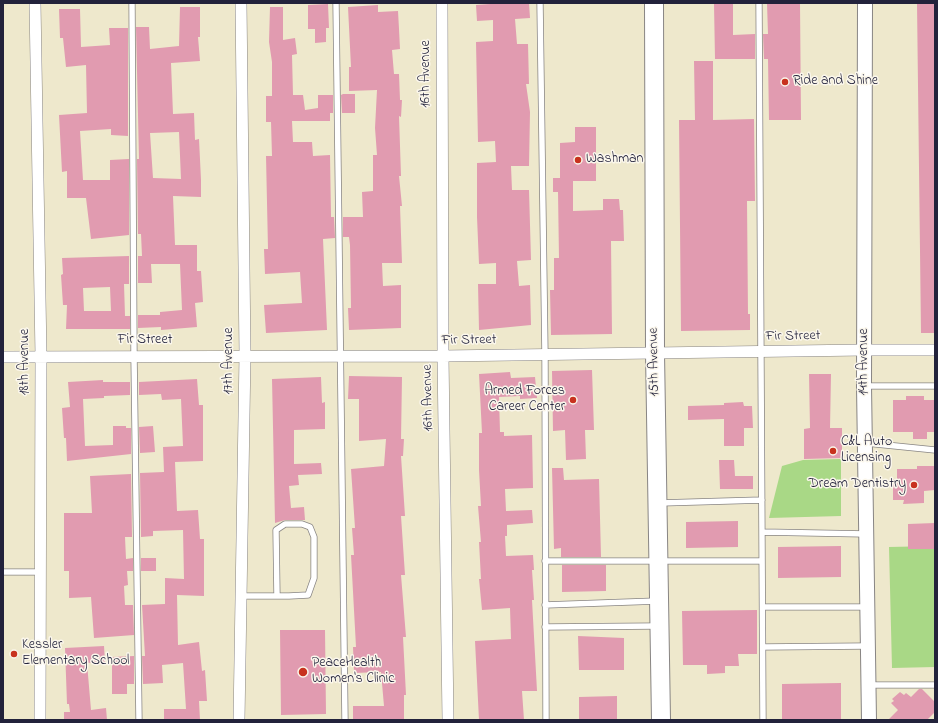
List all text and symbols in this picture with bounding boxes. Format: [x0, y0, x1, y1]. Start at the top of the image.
street label: 16th Avenue [419, 40, 435, 108]
place label: Ride and Shine [793, 74, 878, 90]
marker: Ride and Shine [780, 77, 790, 87]
place label: Washman [586, 152, 644, 168]
marker: Washman [573, 155, 583, 165]
street label: 15th Avenue [646, 327, 664, 397]
street label: 17th Avenue [222, 328, 238, 394]
street label: Fir Street [766, 328, 820, 346]
street label: 18th Avenue [18, 329, 34, 395]
street label: 14th Avenue [857, 329, 873, 395]
street label: Fir Street [442, 332, 496, 350]
street label: Fir Street [118, 333, 172, 349]
street label: 16th Avenue [420, 364, 438, 432]
place label: Armed Forces Career Center [484, 384, 565, 416]
marker: Armed Forces Career Center [568, 395, 578, 405]
place label: C&L Auto Licensing [841, 435, 892, 468]
marker: C&L Auto Licensing [828, 446, 838, 456]
place label: Dream Dentistry [809, 477, 906, 493]
marker: Dream Dentistry [909, 480, 919, 490]
place label: Kessler Elementary School [22, 638, 129, 670]
marker: Kessler Elementary School [9, 649, 19, 659]
place label: PeaceHealth Women's Clinic [312, 656, 394, 688]
marker: PeaceHealth Women's Clinic [297, 666, 309, 678]

